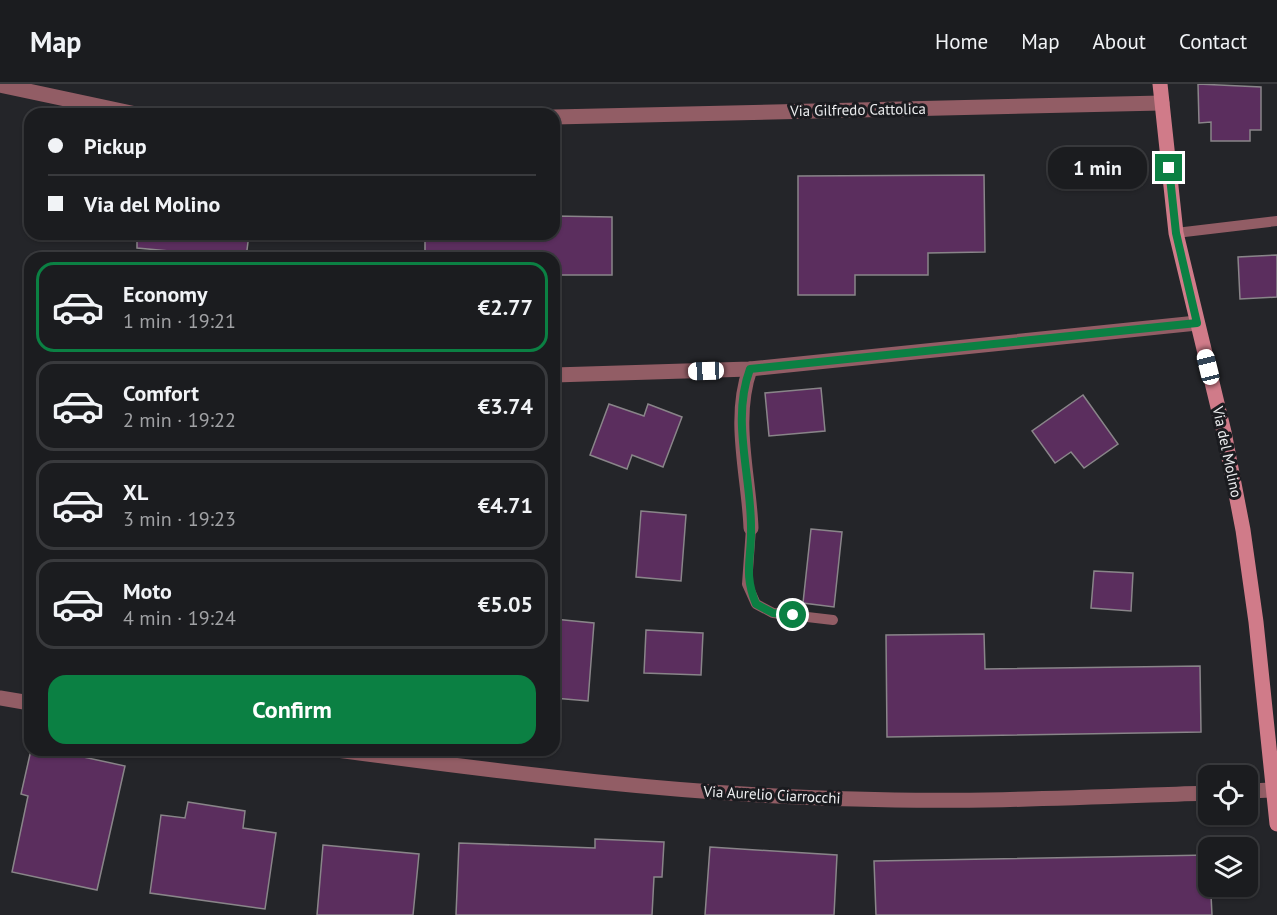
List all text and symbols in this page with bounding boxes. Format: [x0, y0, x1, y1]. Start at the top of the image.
text: Map [30, 23, 81, 60]
text: Home [935, 28, 988, 55]
text: Map [1021, 28, 1060, 55]
text: About [1093, 28, 1146, 55]
text: Contact [1179, 28, 1247, 55]
street label: Via Gilfredo Cattolica [789, 99, 926, 120]
text: Pickup [84, 132, 147, 160]
callout: 1 min [1049, 147, 1148, 189]
route end [1155, 154, 1182, 181]
text: 1 min [1073, 155, 1122, 181]
text: Via del Molino [84, 190, 220, 218]
icon: car [51, 280, 105, 334]
text: Economy [123, 280, 207, 308]
text: €2.77 [478, 293, 533, 321]
text: 1 min · 19:21 [123, 308, 236, 334]
car [1195, 347, 1221, 387]
car [688, 361, 724, 381]
icon: car [51, 379, 105, 433]
text: Comfort [123, 379, 199, 407]
text: €3.74 [478, 392, 533, 420]
street label: Via del Molino [1208, 404, 1246, 499]
text: 2 min · 19:22 [123, 407, 236, 433]
icon: car [51, 478, 105, 532]
text: XL [123, 478, 148, 506]
text: €4.71 [478, 491, 533, 519]
text: 3 min · 19:23 [123, 506, 236, 532]
icon: car [51, 577, 105, 631]
text: Moto [123, 577, 172, 605]
text: €5.05 [478, 590, 533, 618]
route start [779, 601, 806, 628]
text: 4 min · 19:24 [123, 605, 236, 631]
button: Confirm [48, 675, 536, 744]
map controls [1198, 765, 1258, 897]
button: locate [1198, 765, 1258, 825]
street label: Via Aurelio Ciarrocchi [702, 781, 841, 808]
button: layers [1198, 837, 1258, 897]

